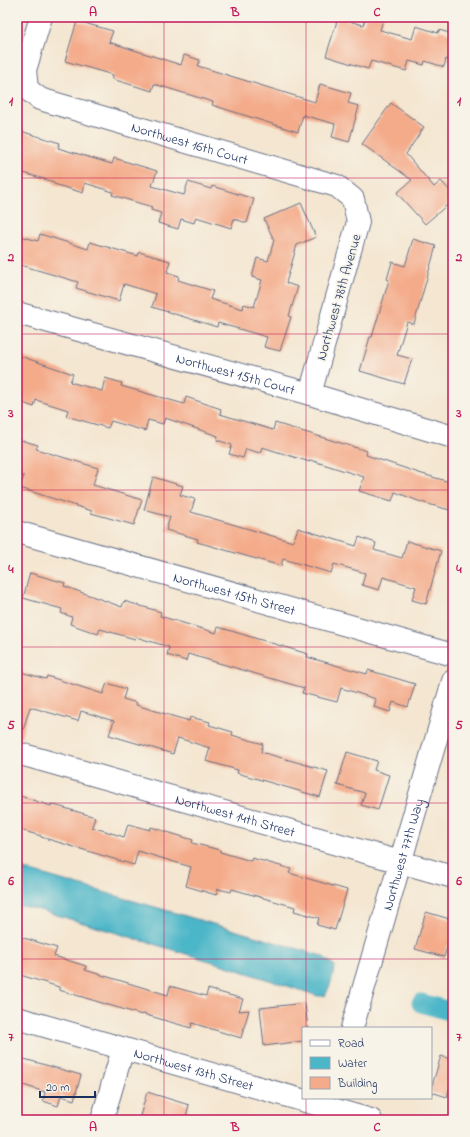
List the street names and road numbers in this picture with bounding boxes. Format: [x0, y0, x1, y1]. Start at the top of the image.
street label: Northwest 16th Court [129, 117, 251, 171]
street label: Northwest 78th Avenue [311, 231, 368, 363]
street label: Northwest 15th Court [173, 348, 298, 401]
street label: Northwest 15th Street [171, 568, 298, 622]
street label: Northwest 14th Street [173, 790, 298, 844]
street label: Northwest 77th Way [378, 796, 431, 913]
street label: Northwest 13th Street [131, 1043, 256, 1098]

